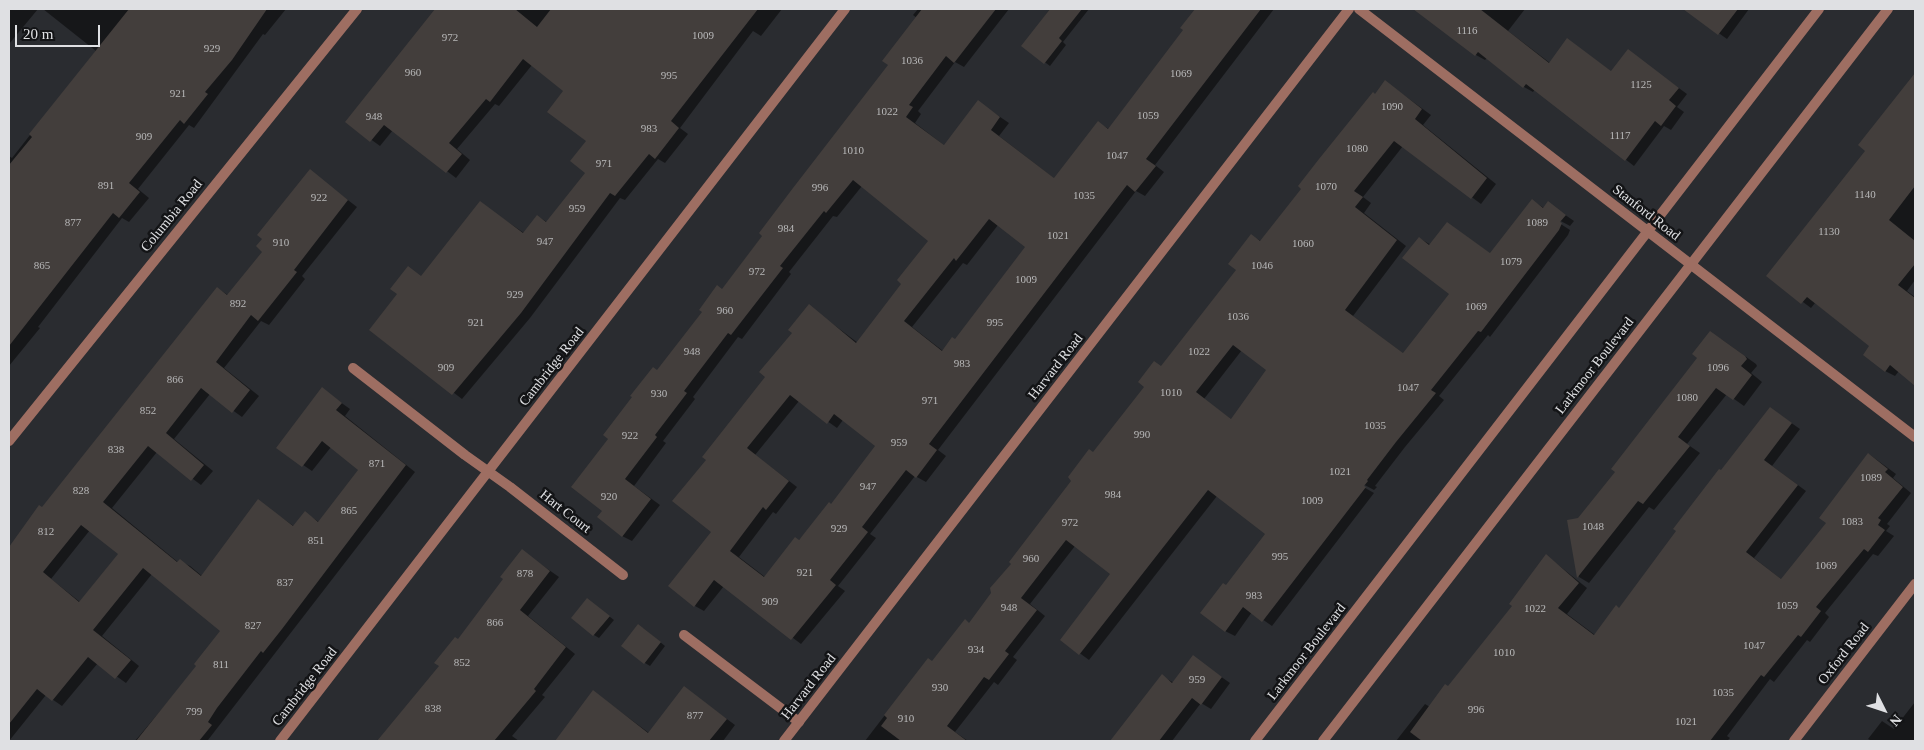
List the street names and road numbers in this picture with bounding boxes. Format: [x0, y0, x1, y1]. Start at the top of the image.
street label: Columbia Road [138, 176, 206, 256]
street label: Stanford Road [1609, 181, 1683, 245]
street label: Larkmoor Boulevard [1552, 314, 1638, 418]
street label: Cambridge Road [516, 324, 588, 410]
street label: Harvard Road [1025, 331, 1087, 403]
street label: Hart Court [536, 487, 594, 537]
street label: Larkmoor Boulevard [1264, 600, 1350, 704]
street label: Oxford Road [1815, 620, 1873, 688]
street label: Cambridge Road [269, 644, 341, 730]
street label: Harvard Road [778, 651, 840, 723]

